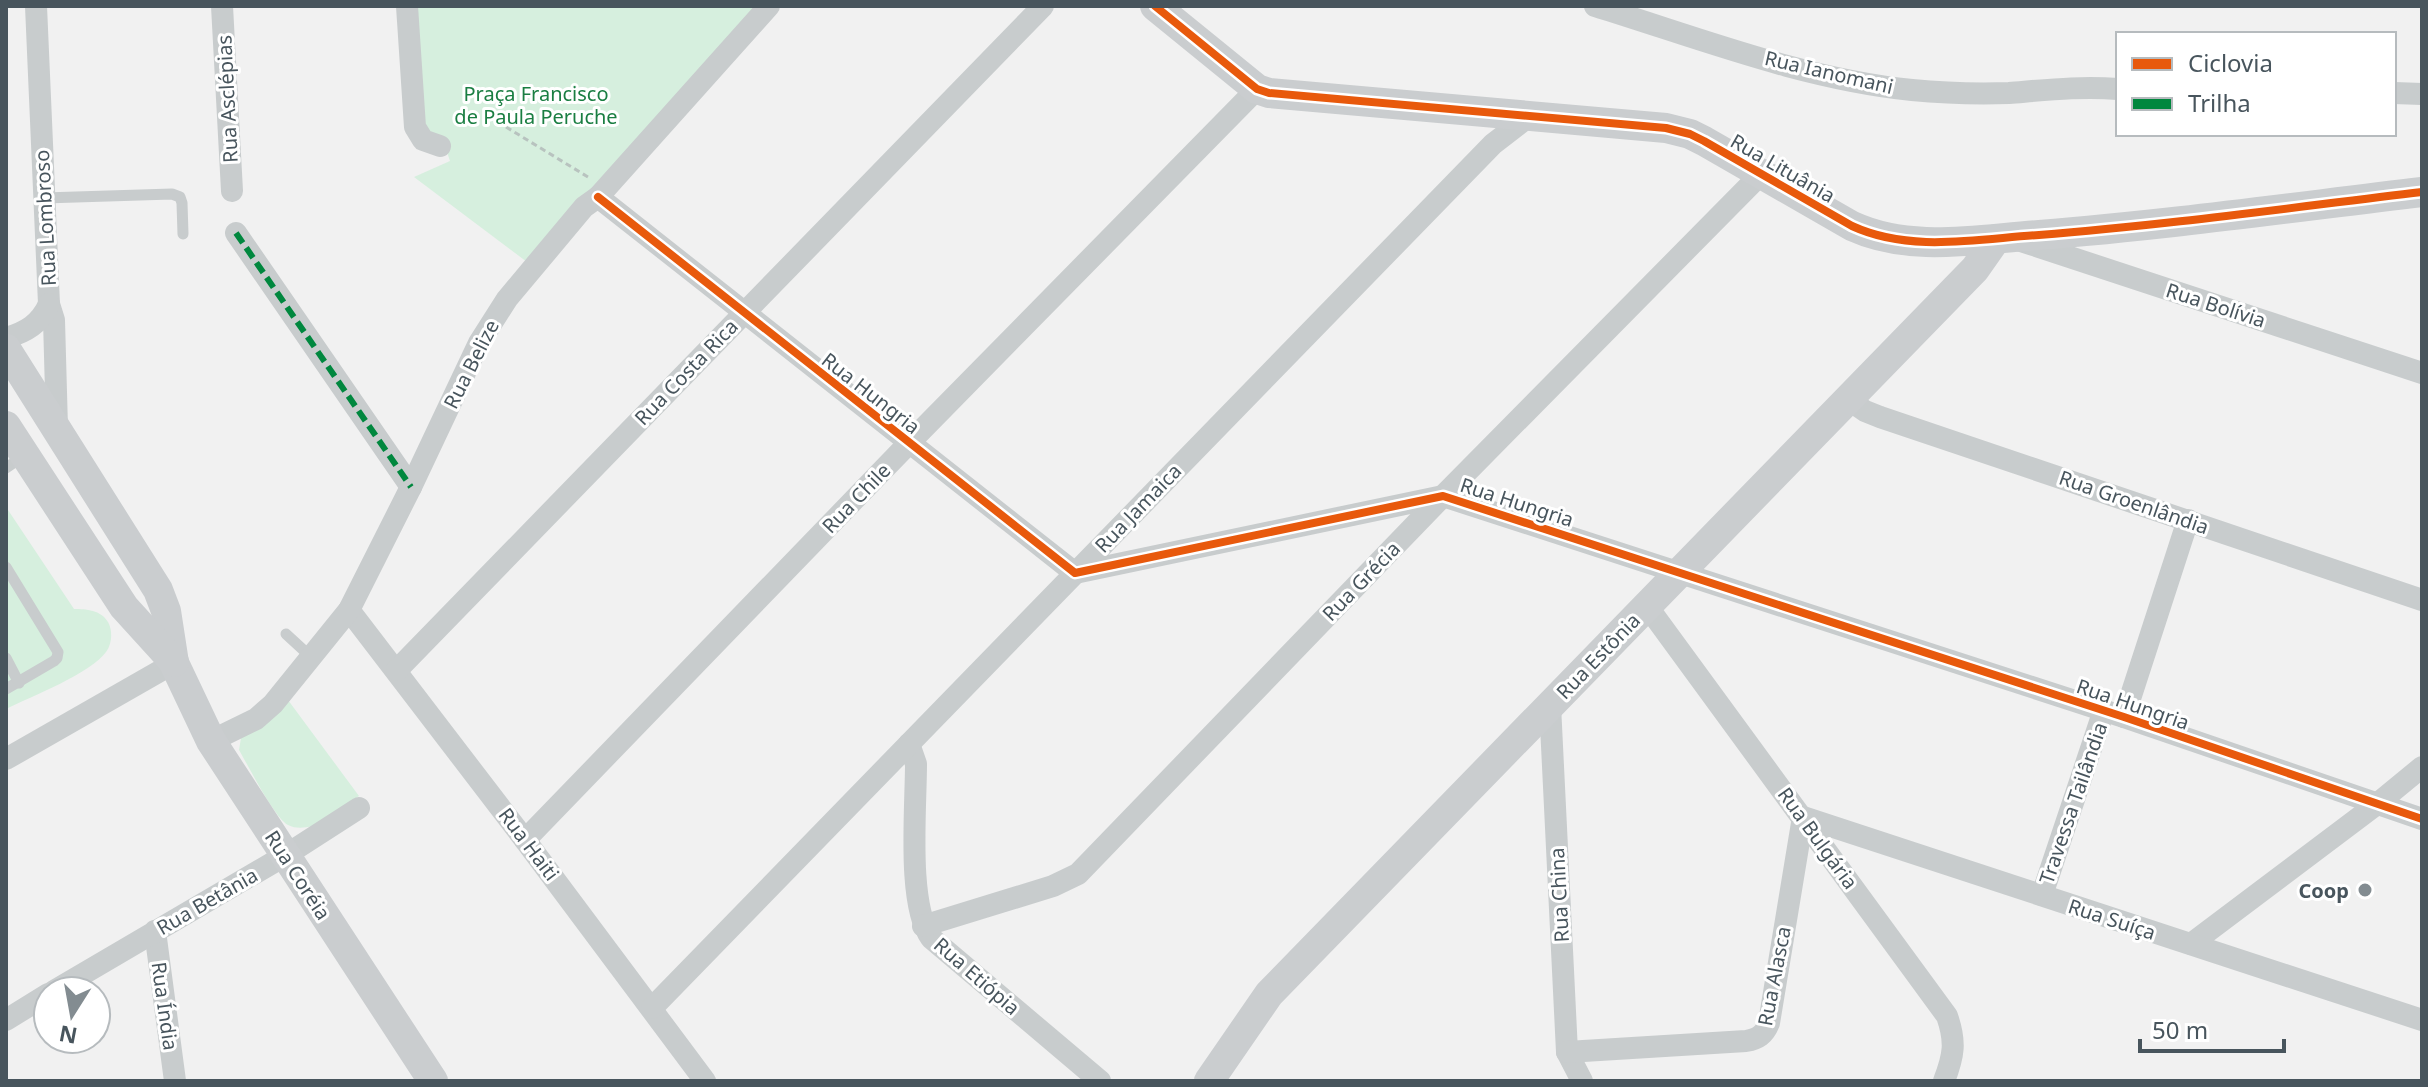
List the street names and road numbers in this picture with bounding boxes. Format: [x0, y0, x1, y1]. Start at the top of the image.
street label: Rua Asclépias [210, 34, 244, 164]
street label: Rua Ianomani [1762, 44, 1896, 100]
street label: Rua Lituânia [1726, 127, 1840, 209]
street label: Rua Lombroso [28, 149, 62, 287]
street label: Rua Bolívia [2163, 276, 2269, 334]
street label: Rua Costa Rica [628, 313, 744, 431]
street label: Rua Belize [437, 315, 505, 413]
street label: Rua Hungria [816, 346, 926, 440]
street label: Rua Chile [816, 457, 896, 539]
street label: Rua Jamaica [1089, 458, 1187, 558]
street label: Rua Groenlândia [2055, 464, 2213, 540]
street label: Rua Hungria [1457, 471, 1577, 533]
street label: Rua Grécia [1316, 535, 1406, 627]
street label: Rua Estônia [1550, 607, 1646, 705]
street label: Rua Hungria [2073, 672, 2193, 736]
street label: Travessa Tailândia [2033, 718, 2113, 888]
street label: Rua Bulgária [1772, 782, 1864, 894]
street label: Rua Haiti [493, 802, 565, 886]
street label: Rua Coréia [259, 825, 337, 925]
street label: Rua China [1543, 847, 1575, 943]
street label: Rua Betânia [151, 861, 263, 941]
street label: Rua Suíça [2065, 892, 2159, 946]
street label: Rua Alasca [1751, 924, 1797, 1028]
street label: Rua Etiópia [928, 931, 1026, 1021]
street label: Rua Índia [145, 960, 185, 1052]

